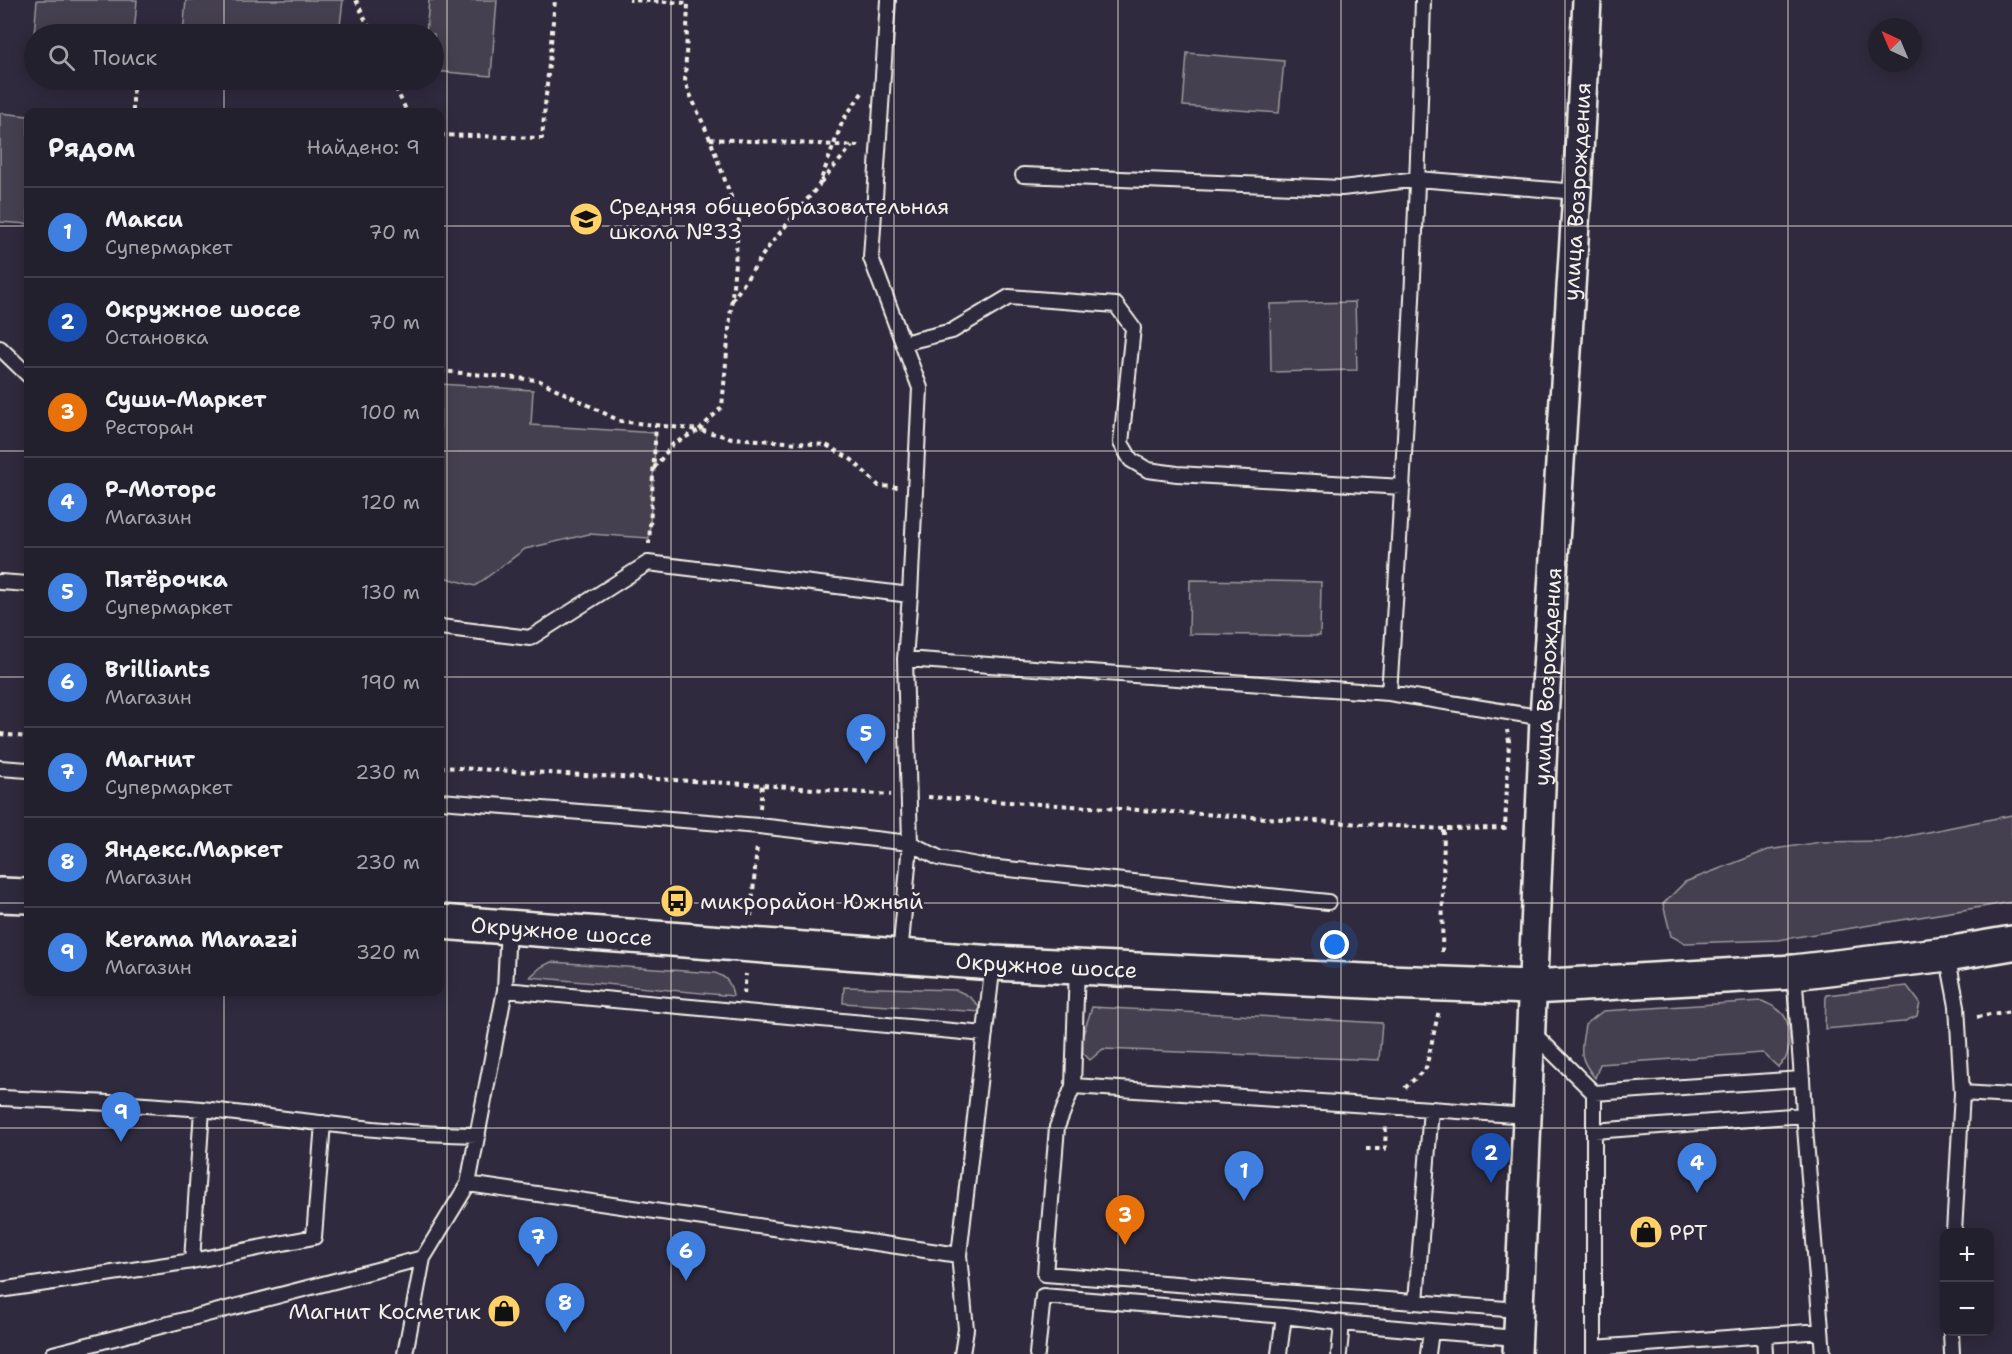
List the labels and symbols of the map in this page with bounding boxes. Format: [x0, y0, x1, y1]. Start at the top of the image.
north arrow [1868, 18, 1922, 72]
street label: улица Возрождения [1556, 82, 1598, 302]
place label: Средняя общеобразовательная школа №33 [609, 192, 949, 246]
school or university icon: Средняя общеобразовательная школа №33 [568, 201, 604, 237]
street label: улица Возрождения [1527, 567, 1568, 787]
pin: 5 [846, 714, 886, 764]
bus stop icon: микрорайон Южный [659, 883, 695, 919]
place label: микрорайон Южный [700, 887, 923, 916]
street label: Окружное шоссе [470, 910, 653, 953]
your location [1320, 930, 1349, 959]
street label: Окружное шоссе [954, 946, 1138, 985]
pin: 9 [102, 1092, 140, 1142]
pin: 2 [1472, 1134, 1510, 1183]
pin: 4 [1678, 1144, 1716, 1193]
pin: 1 [1224, 1152, 1264, 1201]
pin: 3 [1106, 1196, 1144, 1245]
shop icon: РРТ [1628, 1214, 1664, 1250]
pin: 7 [518, 1218, 558, 1267]
place label: РРТ [1669, 1218, 1708, 1247]
pin: 6 [666, 1232, 706, 1281]
pin: 8 [546, 1284, 584, 1333]
shop icon: Магнит Косметик [486, 1293, 522, 1329]
place label: Магнит Косметик [288, 1297, 481, 1326]

